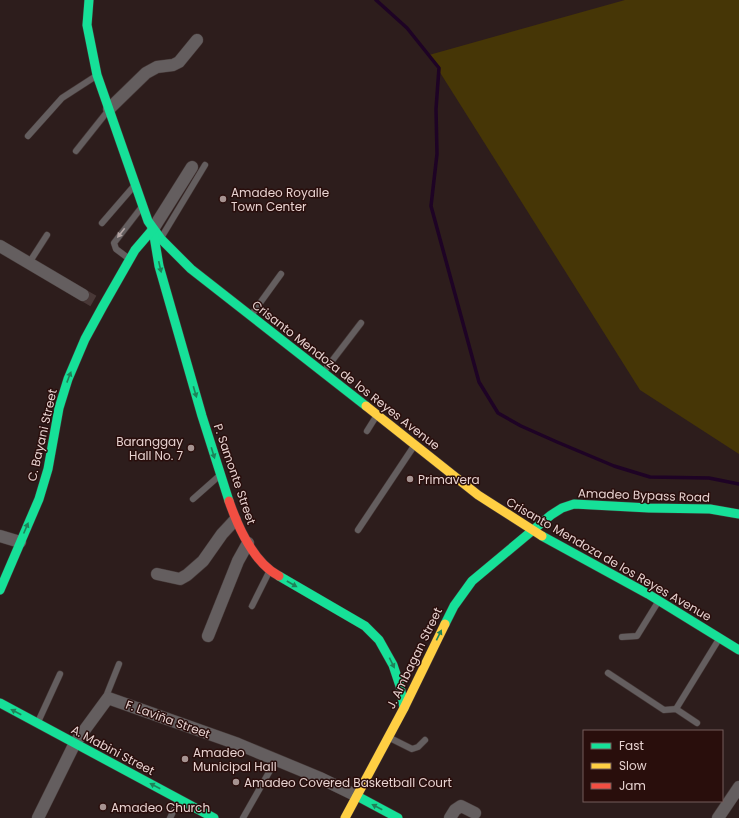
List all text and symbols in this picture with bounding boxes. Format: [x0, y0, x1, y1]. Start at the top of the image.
place label: Amadeo Royalle Town Center [231, 184, 329, 215]
marker: Amadeo Royalle Town Center [218, 194, 228, 204]
one-way arrow [117, 228, 125, 239]
one-way arrow [157, 261, 163, 273]
street label: Crisanto Mendoza de los Reyes Avenue [248, 296, 444, 454]
one-way arrow [66, 370, 72, 382]
street label: C. Bayani Street [23, 387, 61, 483]
one-way arrow [192, 387, 198, 399]
street label: P. Samonte Street [210, 421, 260, 527]
place label: Baranggay Hall No. 7 [116, 433, 183, 464]
marker: Baranggay Hall No. 7 [186, 443, 196, 453]
one-way arrow [210, 448, 216, 460]
place label: Primavera [418, 471, 480, 488]
marker: Primavera [405, 474, 415, 484]
street label: Amadeo Bypass Road [578, 484, 710, 506]
street label: Crisanto Mendoza de los Reyes Avenue [503, 493, 715, 625]
one-way arrow [24, 522, 30, 534]
one-way arrow [286, 581, 298, 588]
street label: J. Ambagan Street [382, 604, 446, 712]
one-way arrow [436, 629, 442, 641]
one-way arrow [388, 657, 395, 669]
street label: F. Laviña Street [123, 696, 213, 742]
one-way arrow [10, 709, 22, 715]
street label: A. Mabini Street [68, 721, 158, 779]
legend [583, 730, 723, 802]
text: Fast [619, 737, 644, 754]
place label: Amadeo Municipal Hall [193, 744, 277, 775]
marker: Amadeo Municipal Hall [180, 754, 190, 764]
text: Slow [619, 757, 647, 774]
place label: Amadeo Covered Basketball Court [244, 774, 452, 791]
marker: Amadeo Covered Basketball Court [231, 777, 241, 787]
text: Jam [619, 777, 646, 794]
one-way arrow [149, 783, 161, 790]
place label: Amadeo Church [111, 799, 210, 816]
marker: Amadeo Church [98, 802, 108, 812]
one-way arrow [372, 804, 383, 810]

